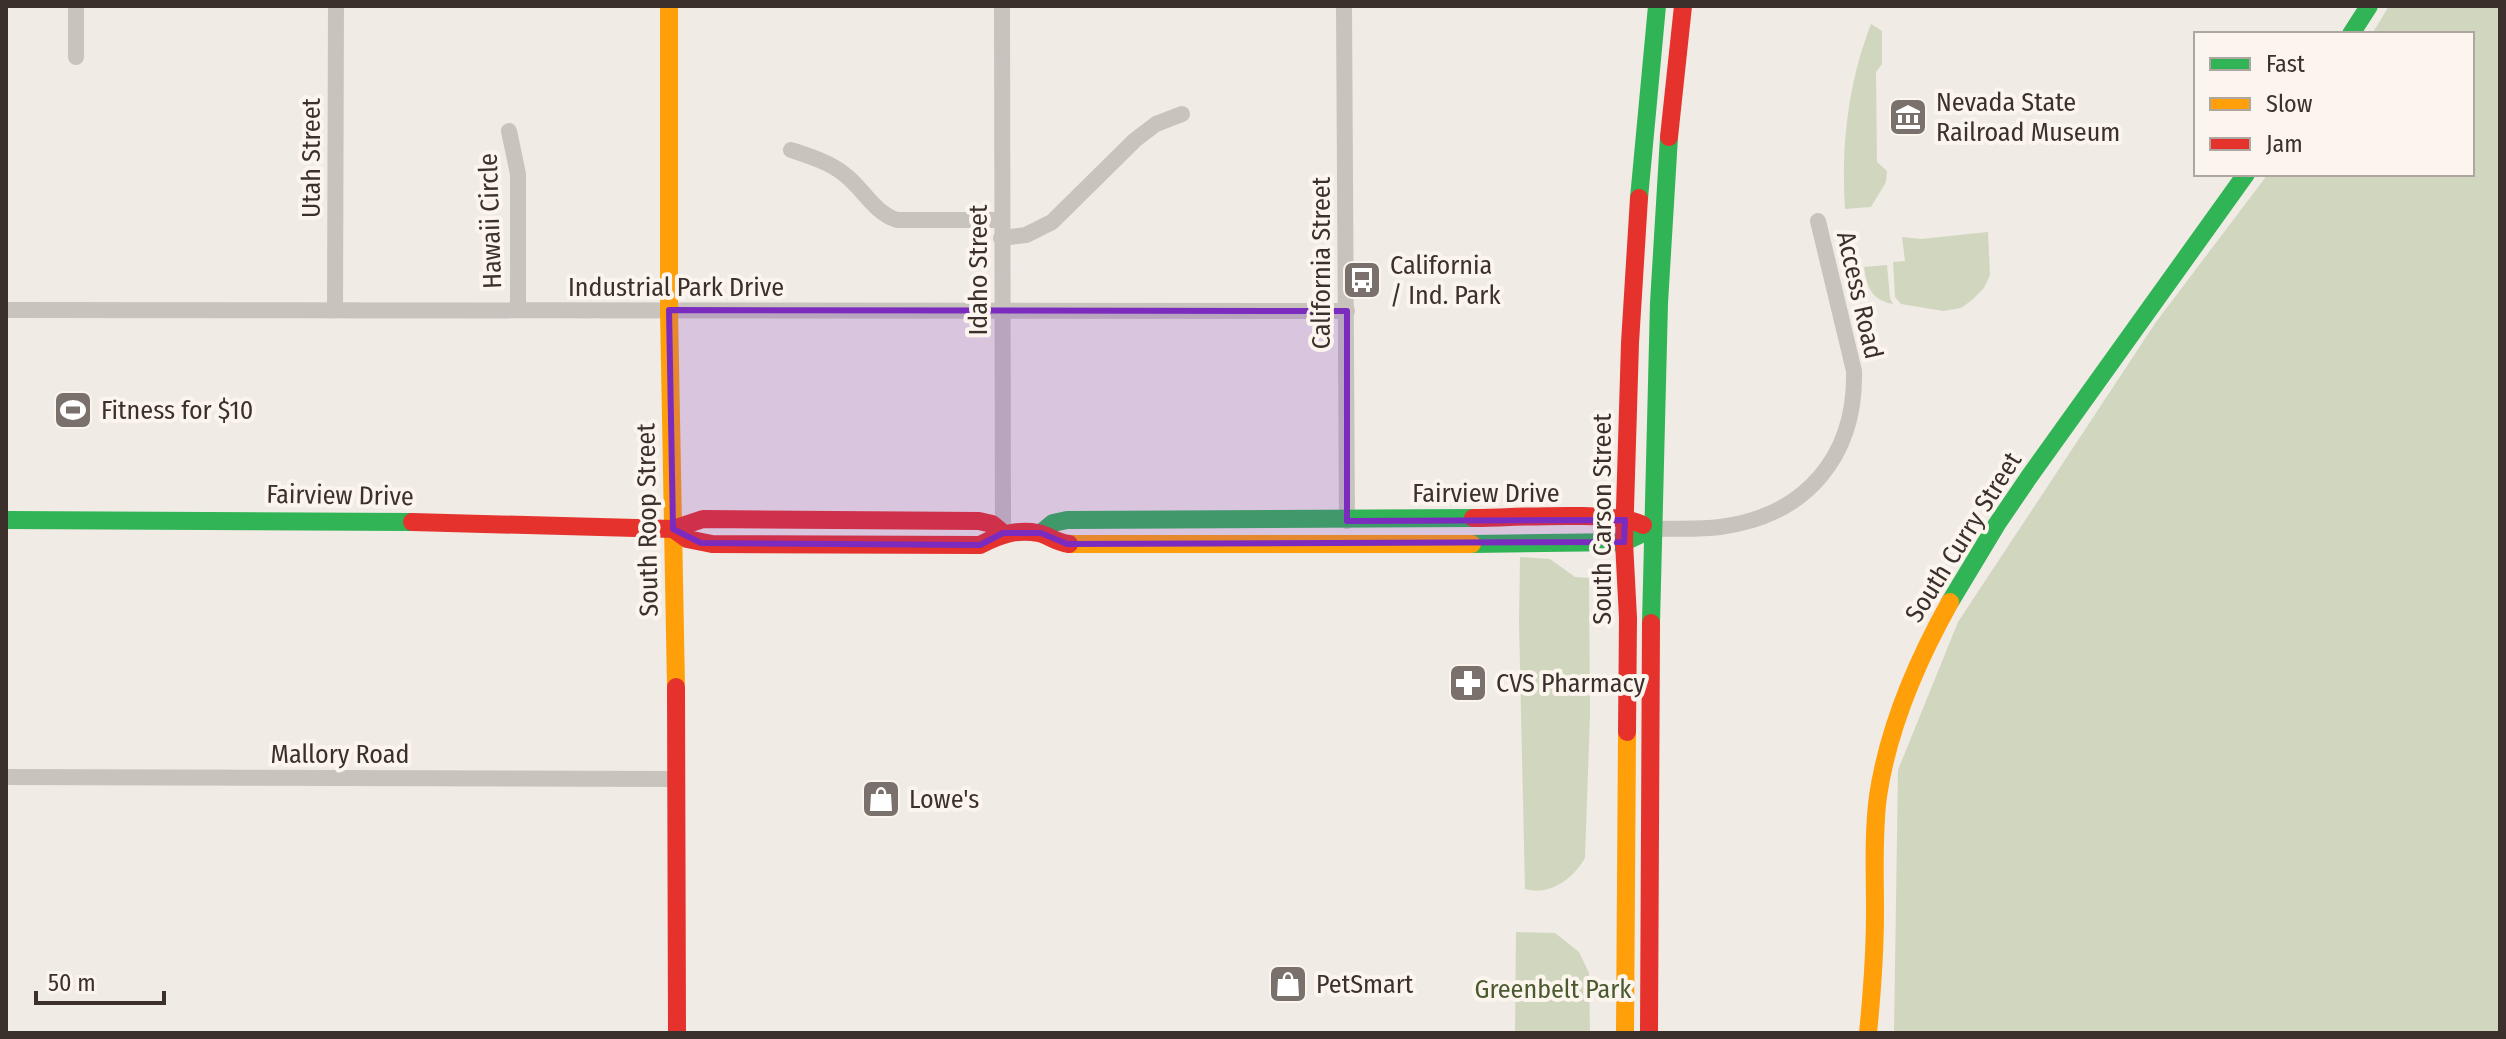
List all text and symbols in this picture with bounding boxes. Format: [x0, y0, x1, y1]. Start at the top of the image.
legend [2194, 32, 2474, 176]
text: Fast [2266, 50, 2305, 78]
place label: Nevada State Railroad Museum [1936, 87, 2120, 148]
text: Slow [2266, 90, 2313, 118]
museum icon: Nevada State Railroad Museum [1887, 96, 1929, 138]
street label: Utah Street [296, 97, 327, 218]
text: Jam [2266, 130, 2303, 158]
street label: Hawaii Circle [473, 153, 508, 289]
street label: California Street [1306, 176, 1337, 349]
street label: Idaho Street [963, 204, 994, 335]
street label: Access Road [1830, 228, 1889, 362]
place label: California / Ind. Park [1390, 250, 1501, 311]
bus stop icon: California / Ind. Park [1341, 259, 1383, 301]
street label: Industrial Park Drive [568, 272, 784, 303]
sports icon: Fitness for $10 [52, 389, 94, 431]
place label: Fitness for $10 [101, 395, 253, 426]
street label: South Carson Street [1587, 413, 1618, 625]
street label: South Roop Street [630, 422, 665, 617]
street label: South Curry Street [1899, 446, 2028, 628]
street label: Fairview Drive [1412, 478, 1560, 509]
street label: Fairview Drive [266, 479, 414, 512]
pharmacy icon: CVS Pharmacy [1447, 662, 1489, 704]
place label: CVS Pharmacy [1496, 668, 1646, 699]
street label: Mallory Road [271, 739, 409, 770]
shop icon: Lowe's [860, 778, 902, 820]
place label: Lowe's [909, 784, 979, 815]
scale bar [36, 955, 164, 1005]
shop icon: PetSmart [1267, 963, 1309, 1005]
text: 50 m [48, 969, 96, 997]
place label: PetSmart [1316, 969, 1414, 1000]
park label: Greenbelt Park [1475, 974, 1632, 1005]

